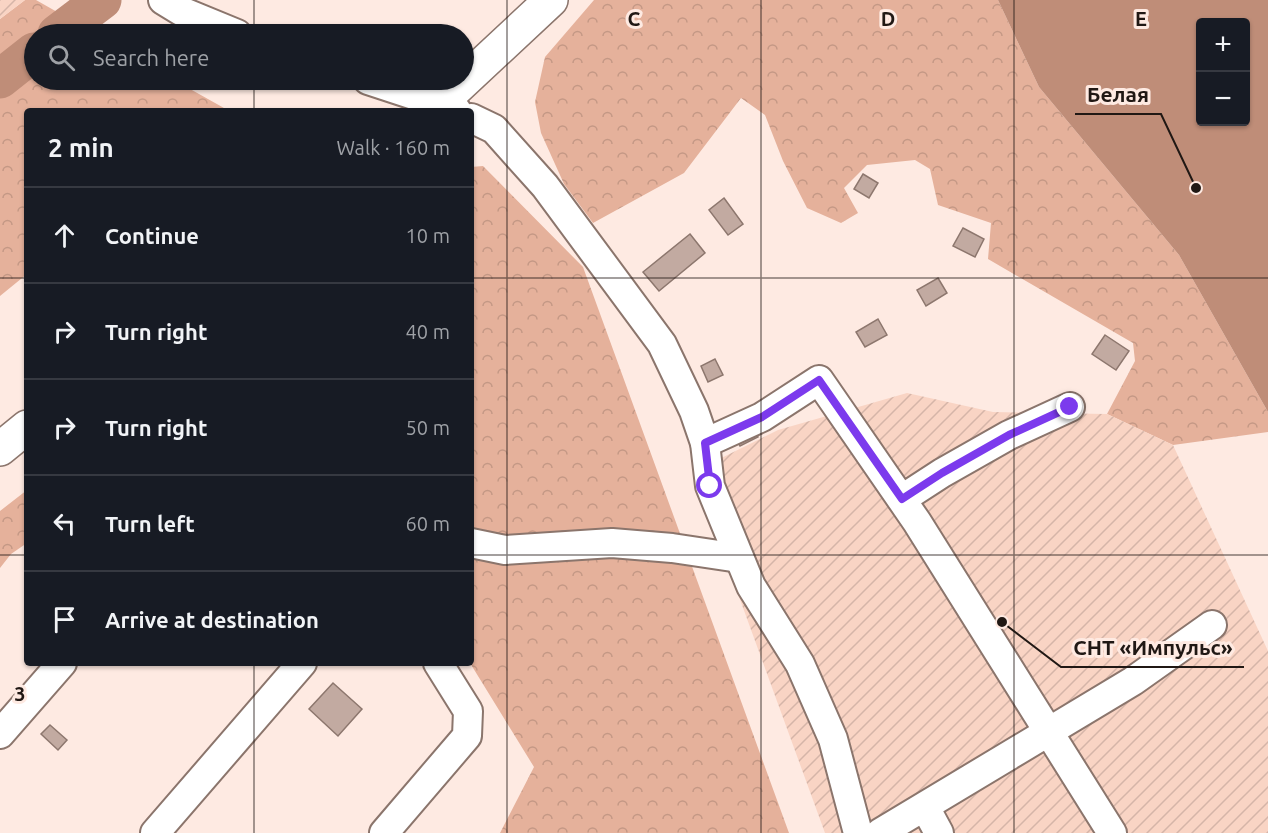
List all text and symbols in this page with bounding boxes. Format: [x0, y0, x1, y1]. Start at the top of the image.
text: C [628, 7, 641, 30]
text: D [881, 7, 895, 30]
text: E [1135, 7, 1147, 30]
map controls [1196, 18, 1250, 126]
button: + [1196, 18, 1250, 72]
search box [24, 24, 474, 90]
icon: search [45, 41, 78, 74]
text: Search here [93, 45, 209, 70]
button: − [1196, 72, 1250, 126]
callout: Белая [1075, 75, 1161, 114]
text: Белая [1087, 82, 1149, 106]
text: 2 min [48, 133, 114, 162]
text: Walk · 160 m [337, 136, 450, 159]
icon: ahead [48, 219, 81, 252]
text: Continue [105, 223, 199, 248]
text: 10 m [406, 224, 450, 247]
icon: right [48, 315, 81, 348]
text: Turn right [105, 319, 207, 344]
text: 40 m [406, 320, 450, 343]
route end [1056, 393, 1082, 419]
icon: right [48, 411, 81, 444]
text: Turn right [105, 415, 207, 440]
text: 50 m [406, 416, 450, 439]
route start [696, 472, 722, 498]
icon: left [48, 507, 81, 540]
text: Turn left [105, 511, 195, 536]
text: 60 m [406, 512, 450, 535]
icon: arrive [48, 603, 81, 636]
text: Arrive at destination [105, 607, 319, 632]
callout: СНТ «Импульс» [1061, 628, 1244, 667]
text: СНТ «Импульс» [1073, 635, 1233, 659]
text: 3 [14, 682, 26, 705]

